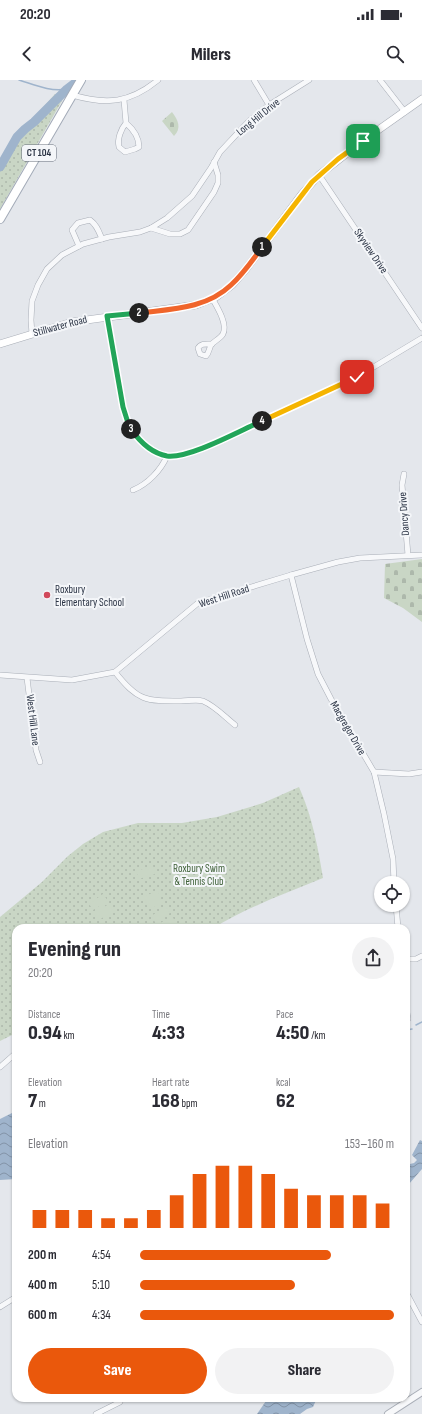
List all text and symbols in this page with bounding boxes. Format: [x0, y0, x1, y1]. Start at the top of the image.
text: 20:20 [20, 5, 51, 24]
icon: back [16, 43, 38, 65]
icon: search [384, 43, 406, 65]
text: Milers [191, 44, 231, 65]
street label: Long Hill Drive [234, 96, 282, 138]
pin [346, 124, 380, 158]
icon: arrive [352, 130, 374, 152]
road number: CT 104 [22, 145, 56, 161]
street label: Skyview Drive [351, 226, 391, 276]
pin: 1 [252, 237, 272, 257]
text: 1 [260, 240, 264, 253]
pin: 2 [129, 303, 149, 323]
text: 2 [137, 306, 141, 319]
street label: Stillwater Road [32, 312, 89, 339]
pin [340, 360, 374, 394]
icon: check [346, 366, 368, 388]
pin: 4 [252, 411, 272, 431]
text: 4 [259, 414, 265, 427]
pin: 3 [121, 419, 141, 439]
text: 3 [129, 422, 133, 435]
street label: Dancy Drive [396, 492, 412, 536]
street label: West Hill Road [197, 582, 251, 610]
place label: Roxbury Elementary School [55, 583, 124, 609]
marker: Roxbury Elementary School [42, 590, 52, 600]
street label: West Hill Lane [23, 694, 43, 746]
street label: Macgregor Drive [327, 699, 369, 757]
park label: Roxbury Swim & Tennis Club [173, 862, 225, 888]
map controls [374, 876, 410, 912]
button: locate [374, 876, 410, 912]
text: Evening run [28, 936, 121, 963]
button: share [352, 937, 394, 979]
text: 20:20 [28, 965, 53, 981]
text: Distance [28, 1008, 60, 1021]
text: Time [152, 1008, 170, 1021]
text: Pace [276, 1008, 294, 1021]
text: 0.94 [28, 1021, 62, 1045]
text: 4:33 [152, 1021, 185, 1045]
text: 4:50 [276, 1021, 309, 1045]
text: km [62, 1029, 75, 1042]
text: /km [309, 1029, 325, 1042]
text: Elevation [28, 1076, 62, 1089]
text: Heart rate [152, 1076, 190, 1089]
text: kcal [276, 1076, 291, 1089]
text: 7 [28, 1089, 37, 1113]
text: 168 [152, 1089, 180, 1113]
text: 62 [276, 1089, 295, 1113]
text: m [37, 1097, 46, 1110]
text: bpm [180, 1097, 198, 1110]
text: Elevation [28, 1136, 68, 1152]
text: 153–160 m [345, 1136, 394, 1152]
text: 200 m [28, 1247, 57, 1263]
text: 4:54 [92, 1247, 111, 1263]
text: 400 m [28, 1277, 57, 1293]
text: 5:10 [92, 1277, 110, 1293]
text: 600 m [28, 1307, 57, 1323]
text: 4:34 [92, 1307, 111, 1323]
button: Save [28, 1348, 207, 1394]
button: Share [215, 1348, 394, 1394]

